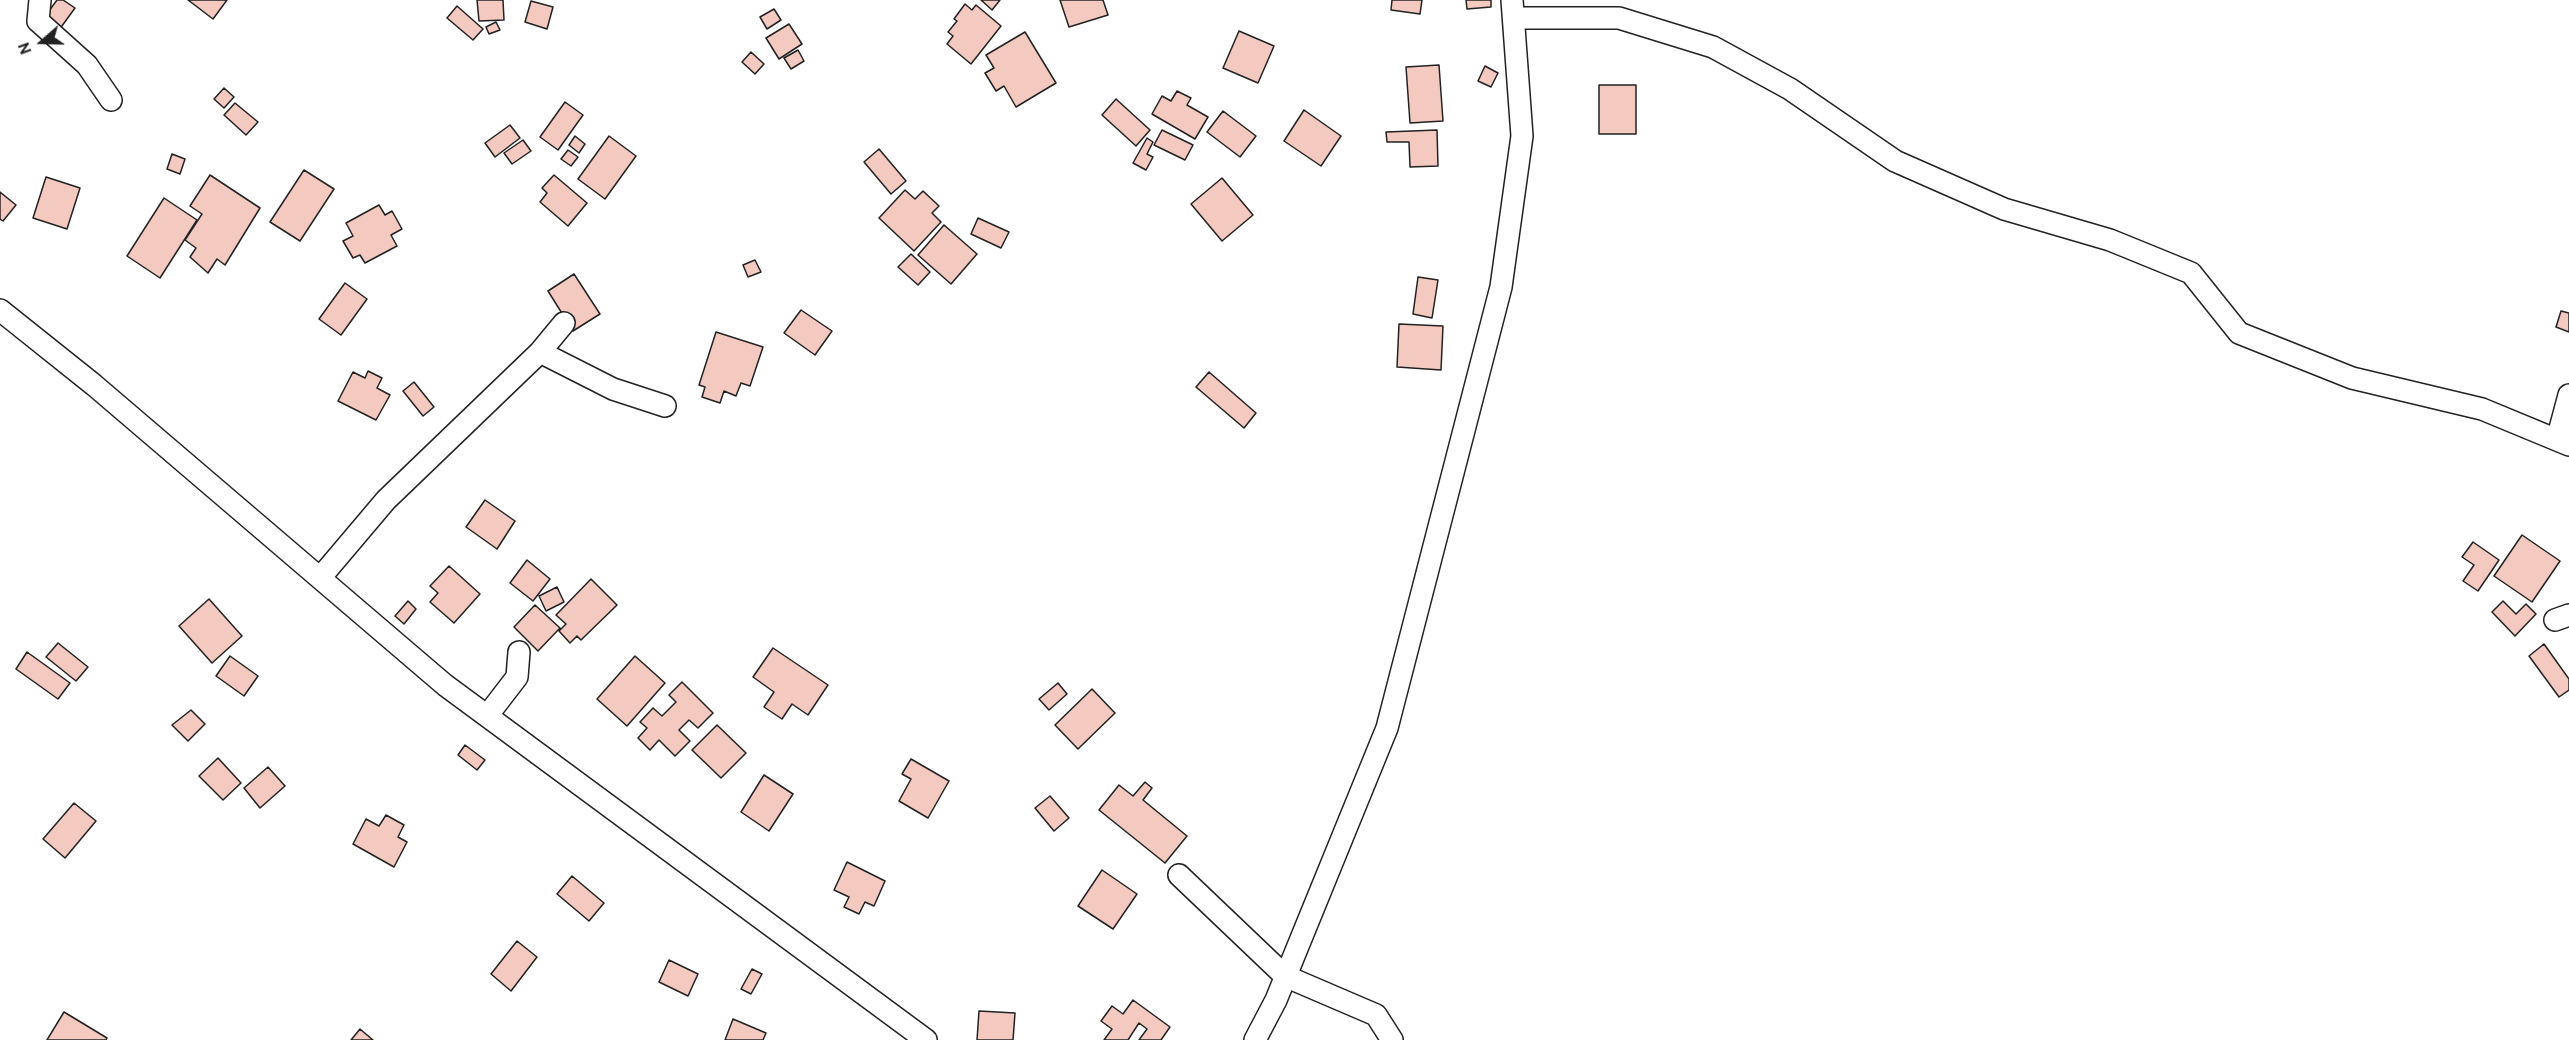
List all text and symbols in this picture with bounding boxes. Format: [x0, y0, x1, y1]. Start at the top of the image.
north arrow [12, 12, 72, 72]
text: N [14, 40, 35, 57]

